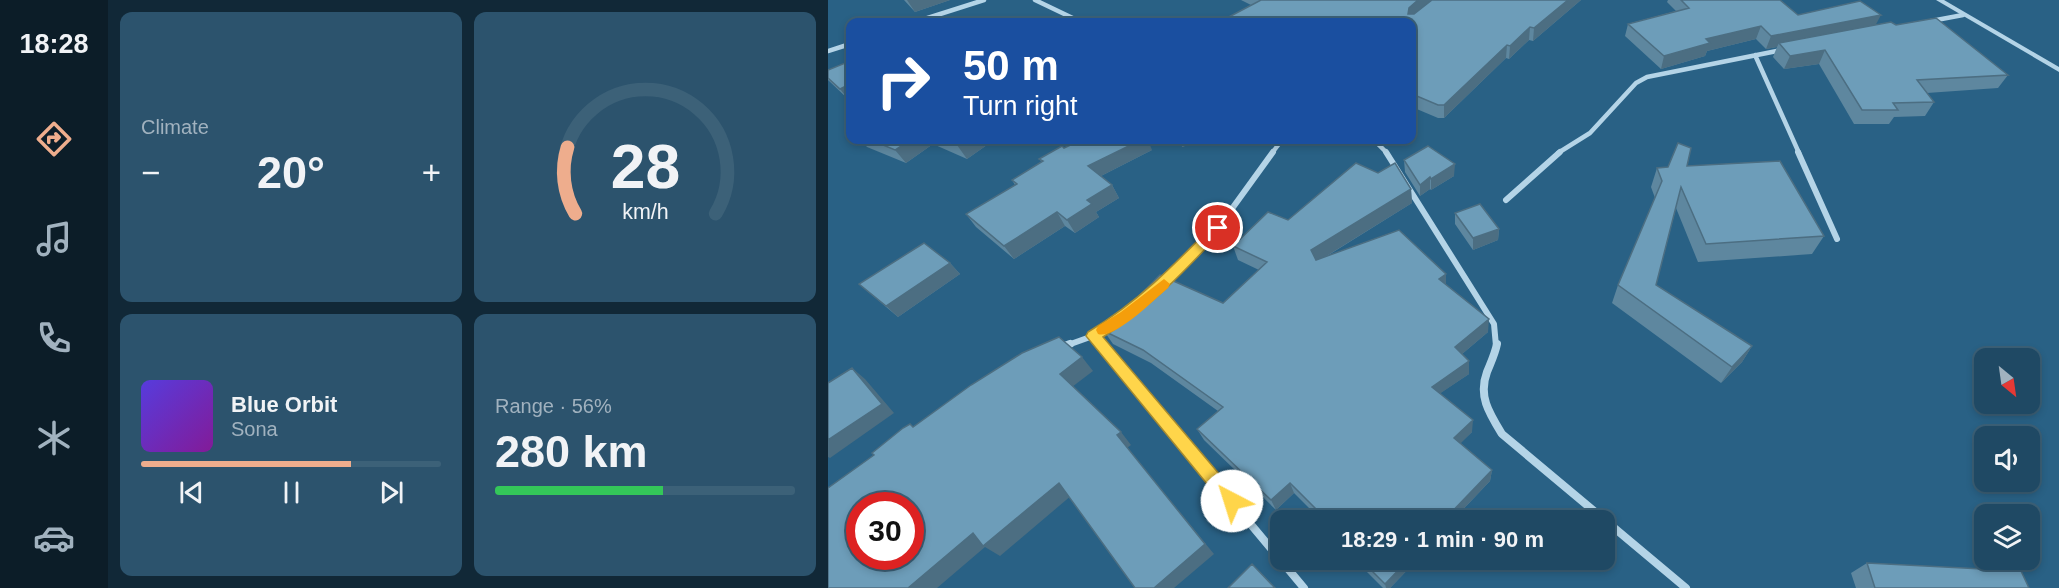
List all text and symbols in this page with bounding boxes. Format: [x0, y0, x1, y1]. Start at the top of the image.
text: 18:28 [19, 29, 89, 59]
icon: right [864, 42, 942, 120]
text: 50 m [963, 42, 1059, 89]
text: Turn right [963, 91, 1078, 121]
text: Climate [141, 116, 209, 138]
icon: directions [33, 118, 75, 160]
text: 28 [610, 132, 680, 201]
text: 20° [257, 147, 325, 198]
text: − [141, 154, 160, 191]
text: + [422, 154, 441, 191]
text: km/h [622, 200, 668, 224]
pin [1192, 202, 1243, 253]
icon: arrive [1201, 211, 1234, 244]
icon: music [33, 218, 75, 260]
icon: phone [33, 317, 75, 359]
north arrow [1974, 348, 2040, 414]
map controls [1974, 348, 2040, 570]
text: Blue Orbit [231, 392, 337, 417]
text: Range · 56% [495, 395, 612, 417]
icon: climate [33, 417, 75, 459]
text: Sona [231, 418, 278, 440]
text: 280 km [495, 426, 648, 477]
button: sound [1974, 426, 2040, 492]
position arrow [1200, 469, 1264, 533]
icon: previous [175, 476, 208, 509]
icon: pause [275, 476, 308, 509]
icon: next [375, 476, 408, 509]
speed limit sign: 30 [846, 492, 924, 570]
button: layers [1974, 504, 2040, 570]
icon: car [33, 517, 75, 559]
text: 18:29 · 1 min · 90 m [1341, 527, 1544, 552]

